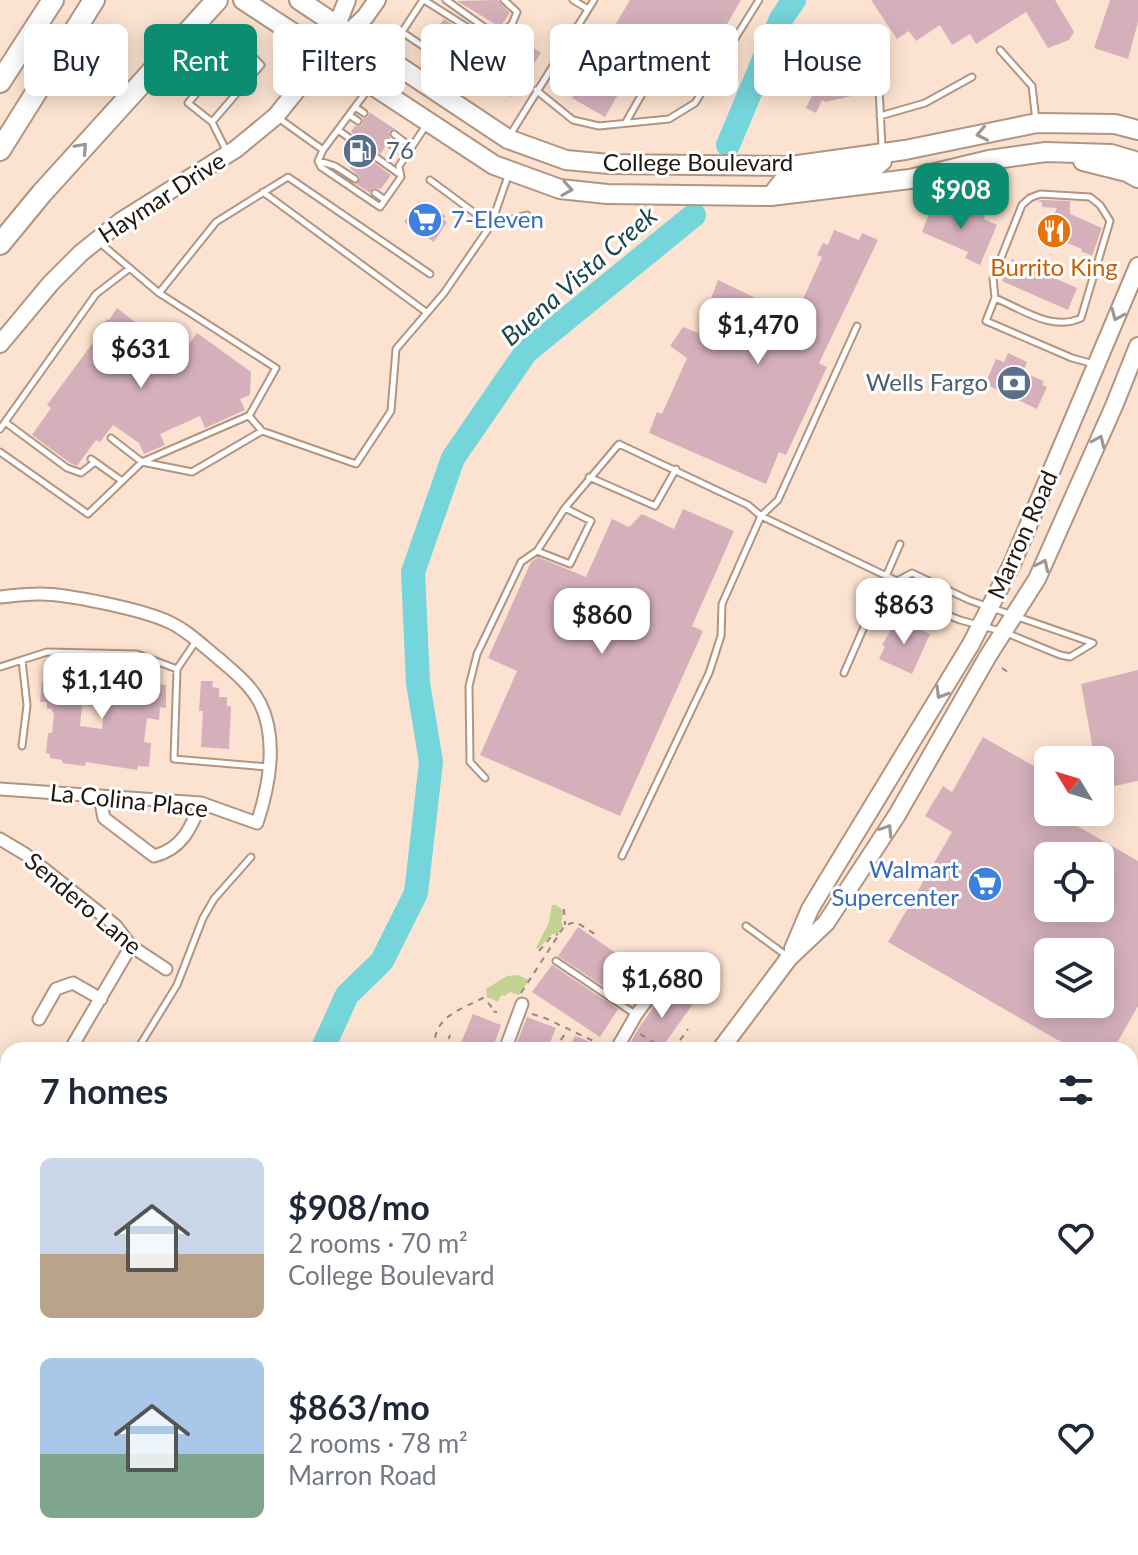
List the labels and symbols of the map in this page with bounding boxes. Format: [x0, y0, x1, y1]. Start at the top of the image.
one-way arrow [976, 125, 989, 142]
fuel station icon: 76 [341, 132, 379, 170]
place label: 76 [386, 135, 414, 164]
one-way arrow [72, 143, 87, 158]
street label: Haymar Drive [92, 145, 230, 248]
street label: College Boulevard [603, 147, 793, 176]
pin: $908 [914, 163, 1008, 231]
one-way arrow [560, 180, 573, 197]
water label: Buena Vista Creek [494, 198, 664, 352]
supermarket icon: 7-Eleven [406, 201, 444, 239]
place label: 7-Eleven [451, 204, 544, 233]
restaurant icon: Burrito King [1035, 212, 1073, 250]
place label: Burrito King [990, 252, 1118, 281]
pin: $1,470 [693, 298, 823, 366]
one-way arrow [1110, 307, 1126, 321]
pin: $631 [94, 322, 188, 390]
bank icon: Wells Fargo [995, 364, 1033, 402]
place label: Wells Fargo [866, 367, 988, 396]
one-way arrow [1089, 435, 1105, 449]
street label: Marron Road [980, 466, 1063, 603]
one-way arrow [1033, 558, 1049, 573]
pin: $863 [857, 578, 951, 646]
pin: $860 [555, 588, 649, 656]
pin: $1,140 [37, 653, 167, 721]
one-way arrow [936, 684, 951, 699]
north arrow [1034, 746, 1114, 826]
street label: La Colina Place [49, 777, 210, 822]
one-way arrow [877, 824, 892, 839]
street label: Sendero Lane [20, 846, 148, 960]
place label: Walmart Supercenter [831, 854, 959, 911]
supermarket icon: Walmart Supercenter [966, 865, 1004, 903]
pin: $1,680 [597, 952, 727, 1020]

